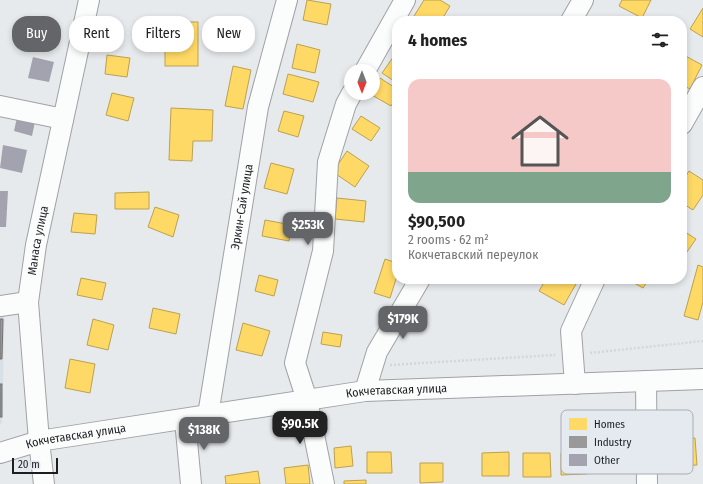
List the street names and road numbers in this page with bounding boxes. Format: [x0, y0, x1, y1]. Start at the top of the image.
street label: Эркин-Сай улица [228, 163, 256, 250]
street label: Манаса улица [25, 204, 51, 276]
street label: Кокчетавская улица [345, 381, 447, 401]
street label: Кокчетавская улица [24, 421, 127, 452]

